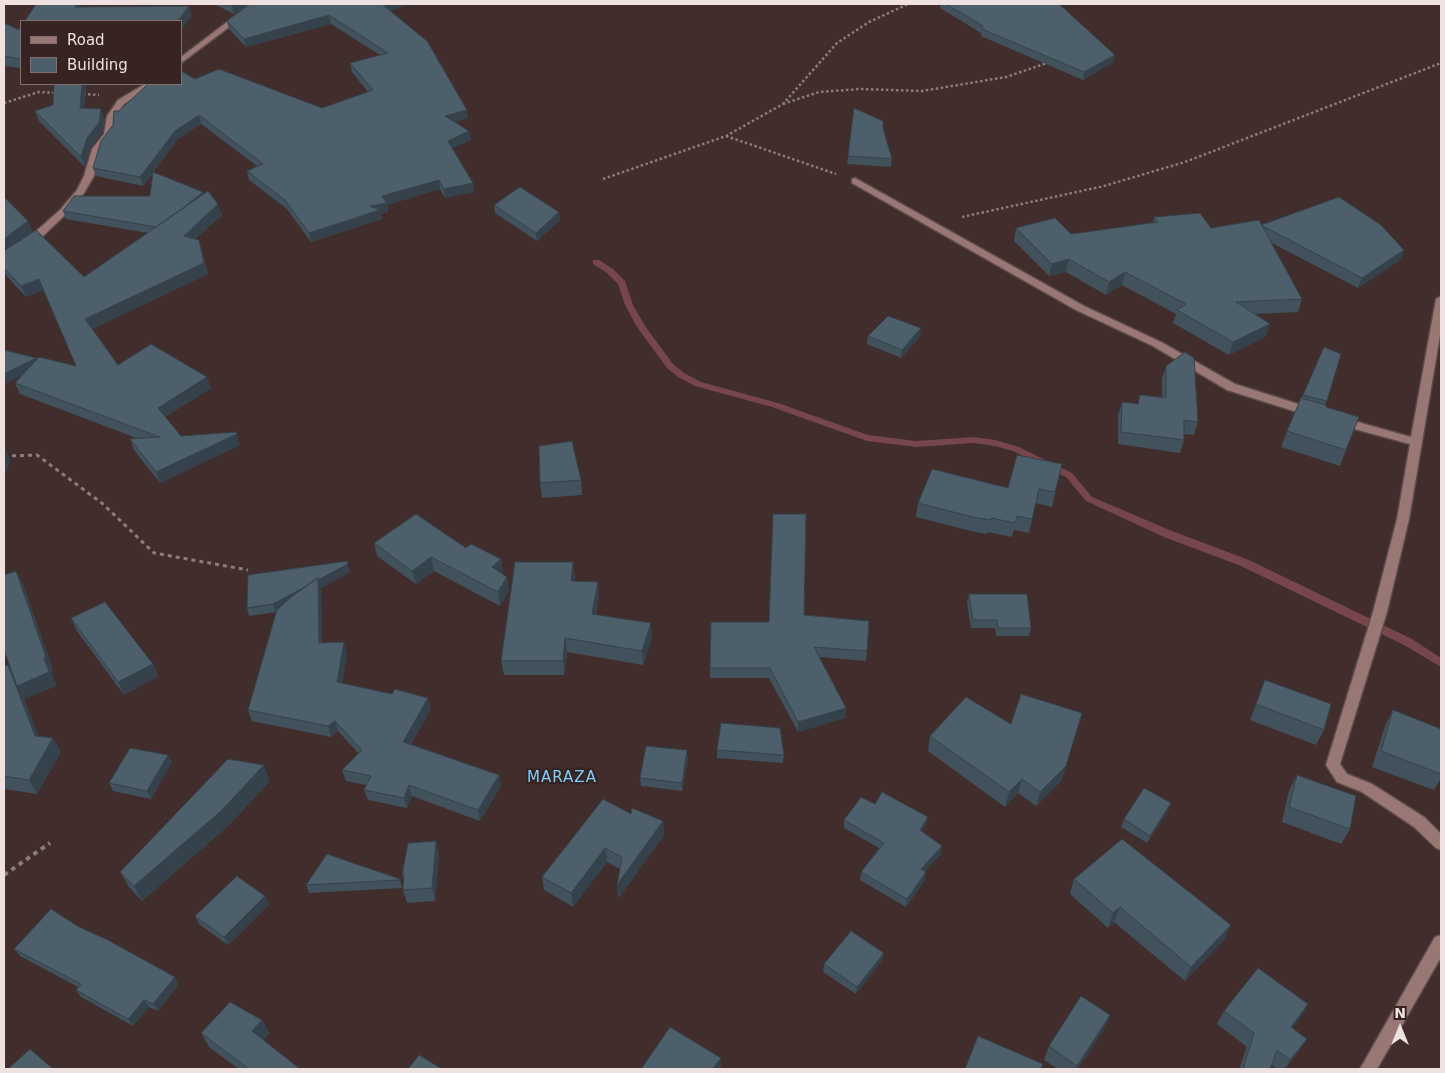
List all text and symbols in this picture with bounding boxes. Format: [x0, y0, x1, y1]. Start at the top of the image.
legend [20, 20, 182, 85]
text: Road [67, 31, 105, 49]
text: Building [67, 56, 128, 74]
district label: MARAZA [526, 769, 598, 787]
north arrow [1375, 1003, 1425, 1053]
text: N [1394, 1005, 1406, 1021]

